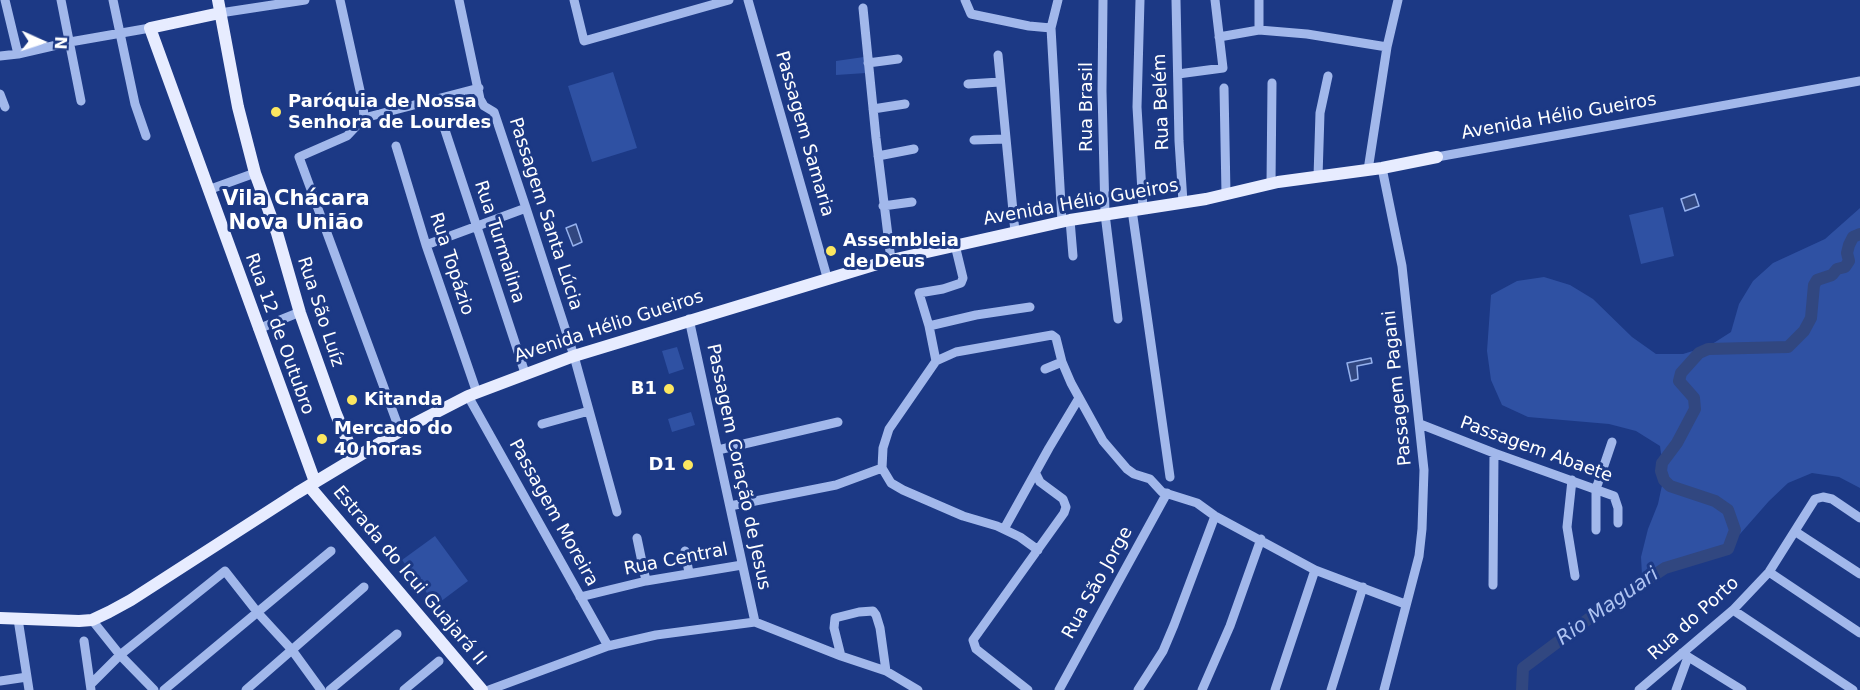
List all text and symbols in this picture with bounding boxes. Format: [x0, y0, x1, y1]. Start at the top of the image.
north arrow [12, 12, 72, 72]
text: N [51, 36, 70, 50]
street label: Passagem Samaria [770, 49, 838, 219]
street label: Rua Belém [1150, 53, 1174, 151]
street label: Rua Brasil [1076, 62, 1098, 152]
street label: Avenida Hélio Gueiros [1460, 89, 1658, 145]
place label: Paróquia de Nossa Senhora de Lourdes [288, 91, 491, 134]
marker: Paróquia de Nossa Senhora de Lourdes [269, 105, 283, 119]
street label: Passagem Santa Lúcia [504, 115, 586, 313]
street label: Avenida Hélio Gueiros [982, 175, 1180, 231]
street label: Rua Turmalina [469, 178, 529, 306]
district label: Vila Chácara Nova União [222, 187, 370, 237]
street label: Rua Topázio [424, 210, 478, 318]
place label: Assembleia de Deus [843, 230, 959, 272]
marker: Assembleia de Deus [824, 244, 838, 258]
street label: Rua 12 de Outubro [240, 250, 318, 418]
street label: Rua São Luíz [292, 254, 348, 370]
street label: Avenida Hélio Gueiros [512, 286, 706, 368]
street label: Passagem Pagani [1379, 309, 1417, 467]
street label: Passagem Coração de Jesus [701, 342, 775, 592]
place label: B1 [631, 378, 657, 400]
marker: B1 [662, 382, 676, 396]
place label: Kitanda [364, 389, 443, 411]
marker: Kitanda [345, 393, 359, 407]
street label: Passagem Abaete [1457, 412, 1615, 488]
place label: Mercado do 40 horas [334, 418, 453, 460]
marker: Mercado do 40 horas [315, 432, 329, 446]
street label: Passagem Moreira [504, 436, 602, 590]
place label: D1 [649, 454, 676, 476]
marker: D1 [681, 458, 695, 472]
street label: Estrada do Icui Guajará II [328, 482, 490, 670]
street label: Rua São Jorge [1058, 523, 1138, 643]
street label: Rua Central [622, 539, 730, 581]
water label: Rio Maguari [1552, 563, 1664, 651]
street label: Rua do Porto [1644, 573, 1744, 665]

